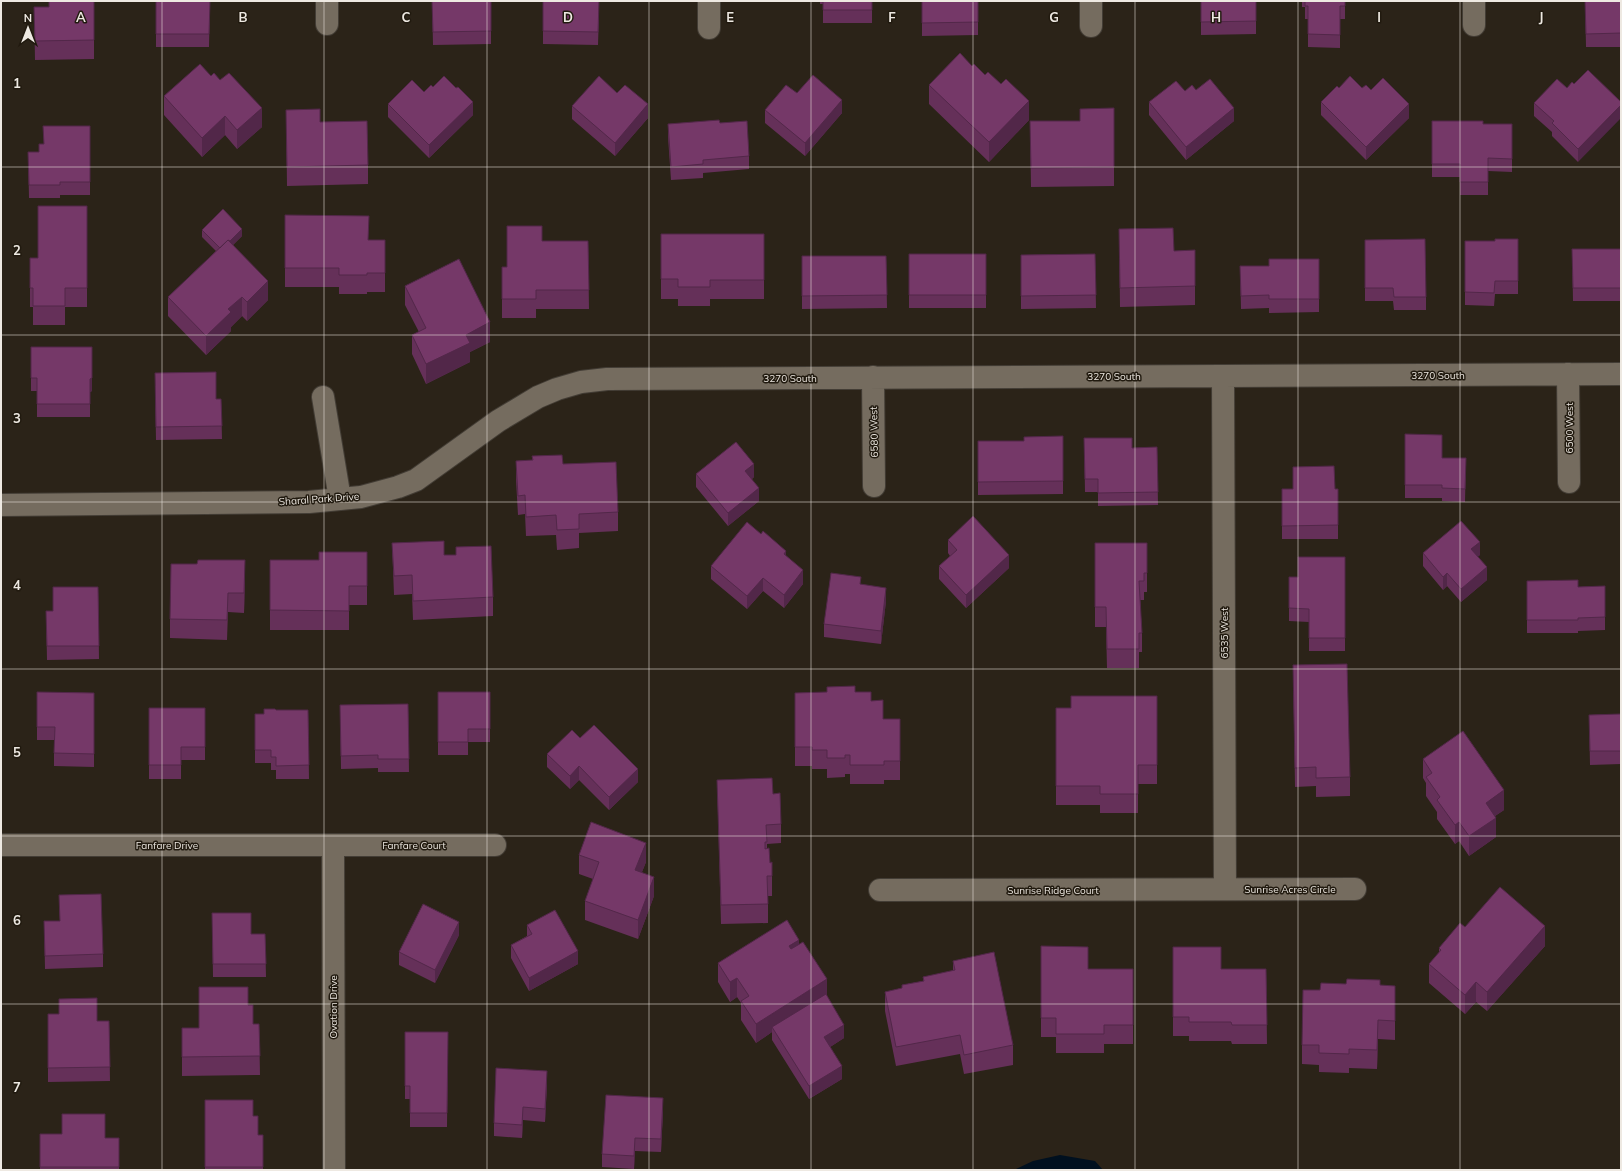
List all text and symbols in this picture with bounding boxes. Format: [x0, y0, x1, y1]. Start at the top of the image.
north arrow [8, 8, 48, 48]
text: A [76, 9, 86, 25]
text: B [239, 9, 248, 25]
text: C [402, 9, 411, 25]
text: D [563, 9, 573, 25]
text: E [726, 9, 734, 25]
text: F [888, 9, 896, 25]
text: G [1049, 9, 1059, 25]
text: H [1211, 9, 1221, 25]
text: I [1377, 9, 1381, 25]
text: J [1539, 9, 1543, 25]
text: N [24, 11, 32, 25]
text: 1 [13, 75, 21, 91]
text: 2 [13, 242, 21, 258]
street label: 3270 South [1411, 369, 1465, 382]
street label: 3270 South [1087, 370, 1141, 383]
street label: 3270 South [763, 372, 817, 385]
street label: 6500 West [1563, 402, 1576, 454]
street label: 6580 West [867, 406, 881, 458]
text: 3 [13, 410, 21, 426]
street label: Sharal Park Drive [278, 490, 360, 508]
text: 4 [13, 577, 21, 593]
street label: 6535 West [1218, 607, 1231, 659]
text: 5 [13, 744, 21, 760]
street label: Fanfare Drive [136, 839, 198, 852]
street label: Fanfare Court [382, 839, 446, 852]
street label: Sunrise Acres Circle [1244, 883, 1336, 896]
street label: Sunrise Ridge Court [1007, 884, 1099, 897]
text: 6 [13, 912, 21, 928]
street label: Ovation Drive [327, 975, 340, 1039]
text: 7 [13, 1079, 21, 1095]

